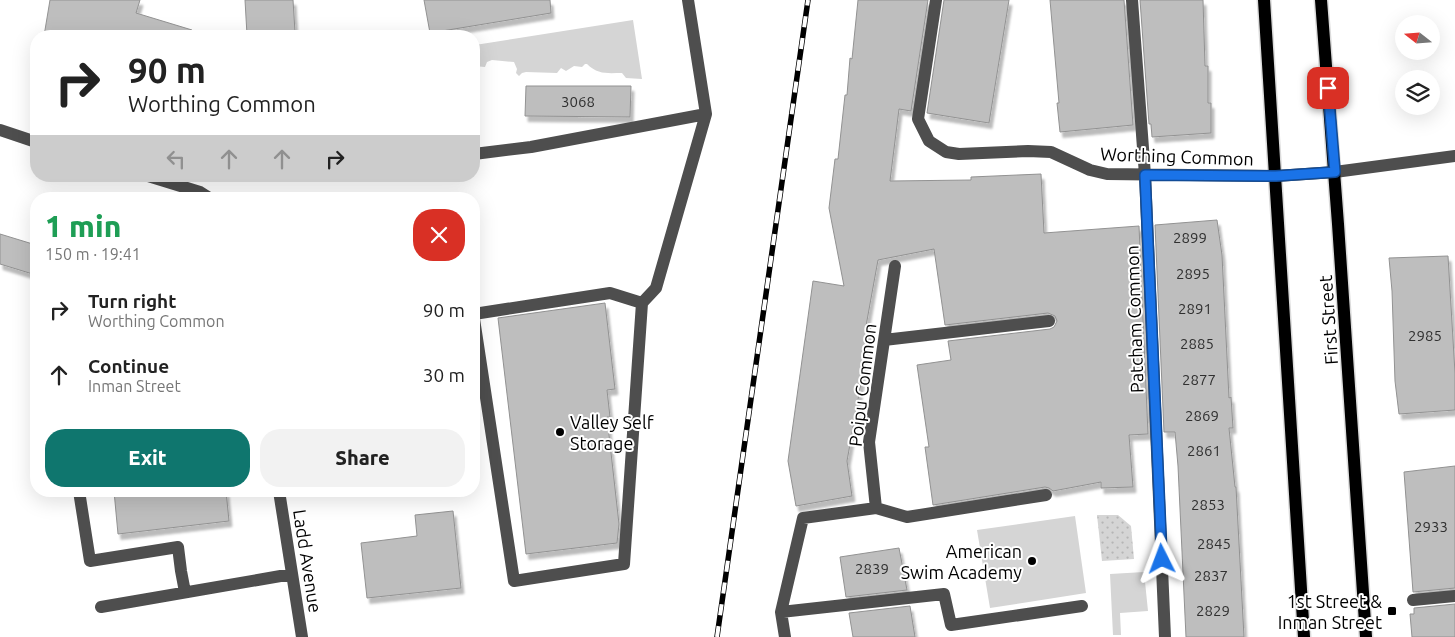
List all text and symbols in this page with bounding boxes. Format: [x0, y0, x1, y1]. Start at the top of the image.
north arrow [1395, 15, 1440, 60]
map controls [1395, 15, 1440, 115]
icon: right [45, 50, 110, 115]
text: 90 m [128, 50, 206, 90]
pin [1307, 67, 1349, 109]
button: layers [1395, 70, 1440, 115]
icon: arrive [1314, 74, 1342, 102]
text: Worthing Common [128, 91, 316, 116]
house number: 3068 [561, 93, 595, 110]
street label: Worthing Common [1100, 143, 1254, 169]
icon: left [162, 145, 190, 173]
icon: ahead [215, 145, 243, 173]
icon: ahead [268, 145, 296, 173]
icon: right [321, 145, 349, 173]
text: 1 min [45, 209, 121, 243]
button: close [413, 209, 465, 261]
house number: 2899 [1173, 229, 1207, 246]
text: 150 m · 19:41 [45, 245, 141, 263]
street label: Patcham Common [1121, 245, 1147, 393]
house number: 2895 [1176, 265, 1210, 282]
street label: First Street [1315, 274, 1341, 366]
text: Turn right [88, 290, 176, 312]
icon: right [45, 296, 73, 324]
text: 90 m [423, 299, 465, 321]
house number: 2891 [1178, 300, 1212, 317]
text: Worthing Common [88, 312, 225, 330]
street label: Poipu Common [845, 322, 879, 448]
house number: 2985 [1408, 327, 1442, 344]
house number: 2885 [1180, 335, 1214, 352]
text: Continue [88, 355, 169, 377]
icon: ahead [45, 361, 73, 389]
text: 30 m [423, 364, 465, 386]
house number: 2877 [1182, 371, 1216, 388]
text: Inman Street [88, 377, 181, 395]
house number: 2869 [1185, 407, 1219, 424]
place label: Valley Self Storage [570, 412, 654, 453]
marker: Valley Self Storage [554, 426, 566, 438]
button: Exit [45, 429, 250, 487]
button: Share [260, 429, 465, 487]
house number: 2861 [1187, 442, 1221, 459]
house number: 2853 [1191, 496, 1225, 513]
street label: Ladd Avenue [290, 508, 326, 614]
house number: 2933 [1414, 518, 1448, 535]
position arrow [1135, 532, 1187, 584]
house number: 2845 [1197, 535, 1231, 552]
place label: American Swim Academy [901, 541, 1022, 582]
marker: American Swim Academy [1026, 555, 1038, 567]
house number: 2839 [855, 560, 889, 577]
house number: 2837 [1194, 567, 1228, 584]
place label: 1st Street & Inman Street [1278, 591, 1382, 632]
house number: 2829 [1196, 602, 1230, 619]
marker: 1st Street & Inman Street [1386, 605, 1398, 617]

